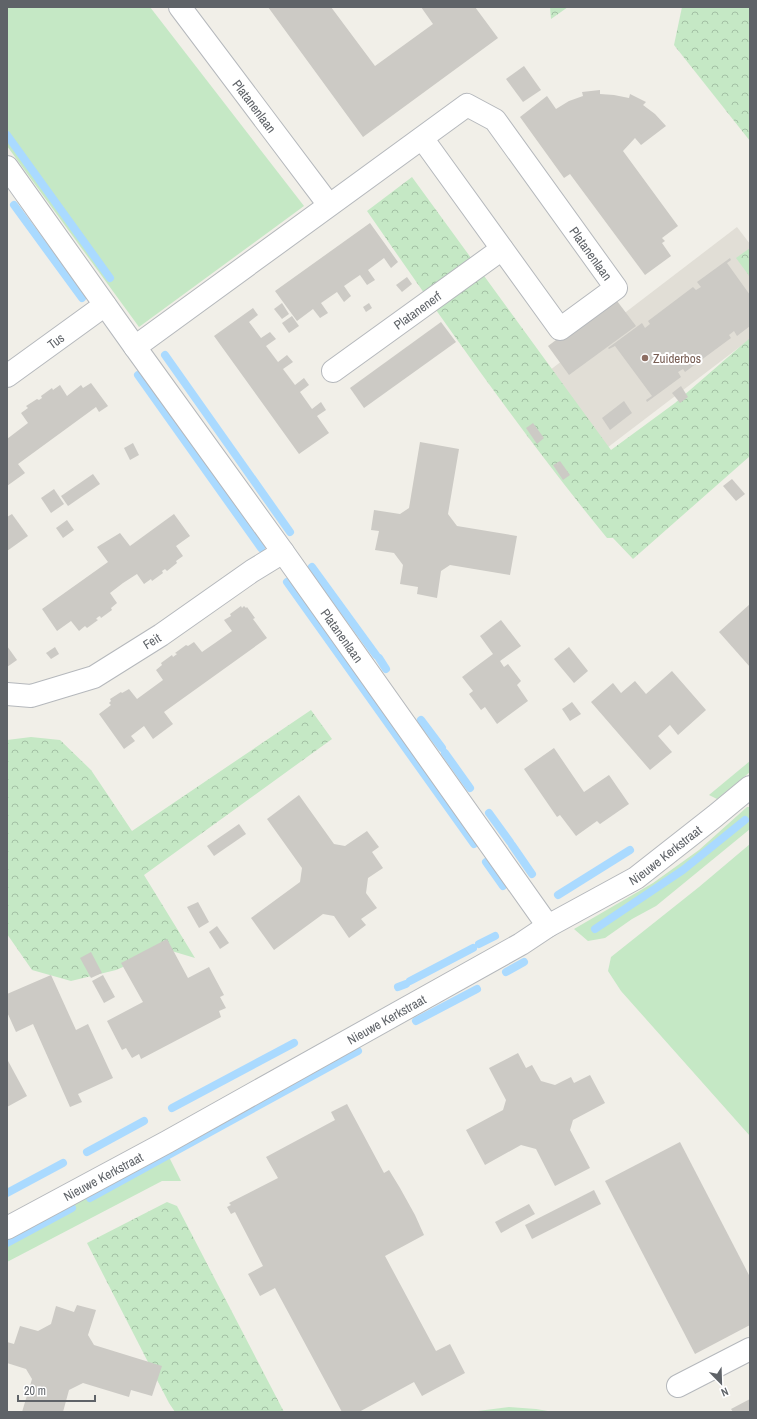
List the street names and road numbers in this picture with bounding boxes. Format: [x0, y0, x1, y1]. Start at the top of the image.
street label: Platanenlaan [229, 76, 280, 136]
street label: Platanenlaan [566, 223, 616, 284]
street label: Platanenerf [390, 288, 445, 333]
street label: Tus [44, 329, 68, 353]
street label: Platanenlaan [317, 605, 367, 666]
street label: Feit [140, 629, 164, 653]
street label: Nieuwe Kerkstraat [626, 822, 705, 889]
street label: Nieuwe Kerkstraat [344, 991, 429, 1049]
street label: Nieuwe Kerkstraat [61, 1149, 146, 1205]

